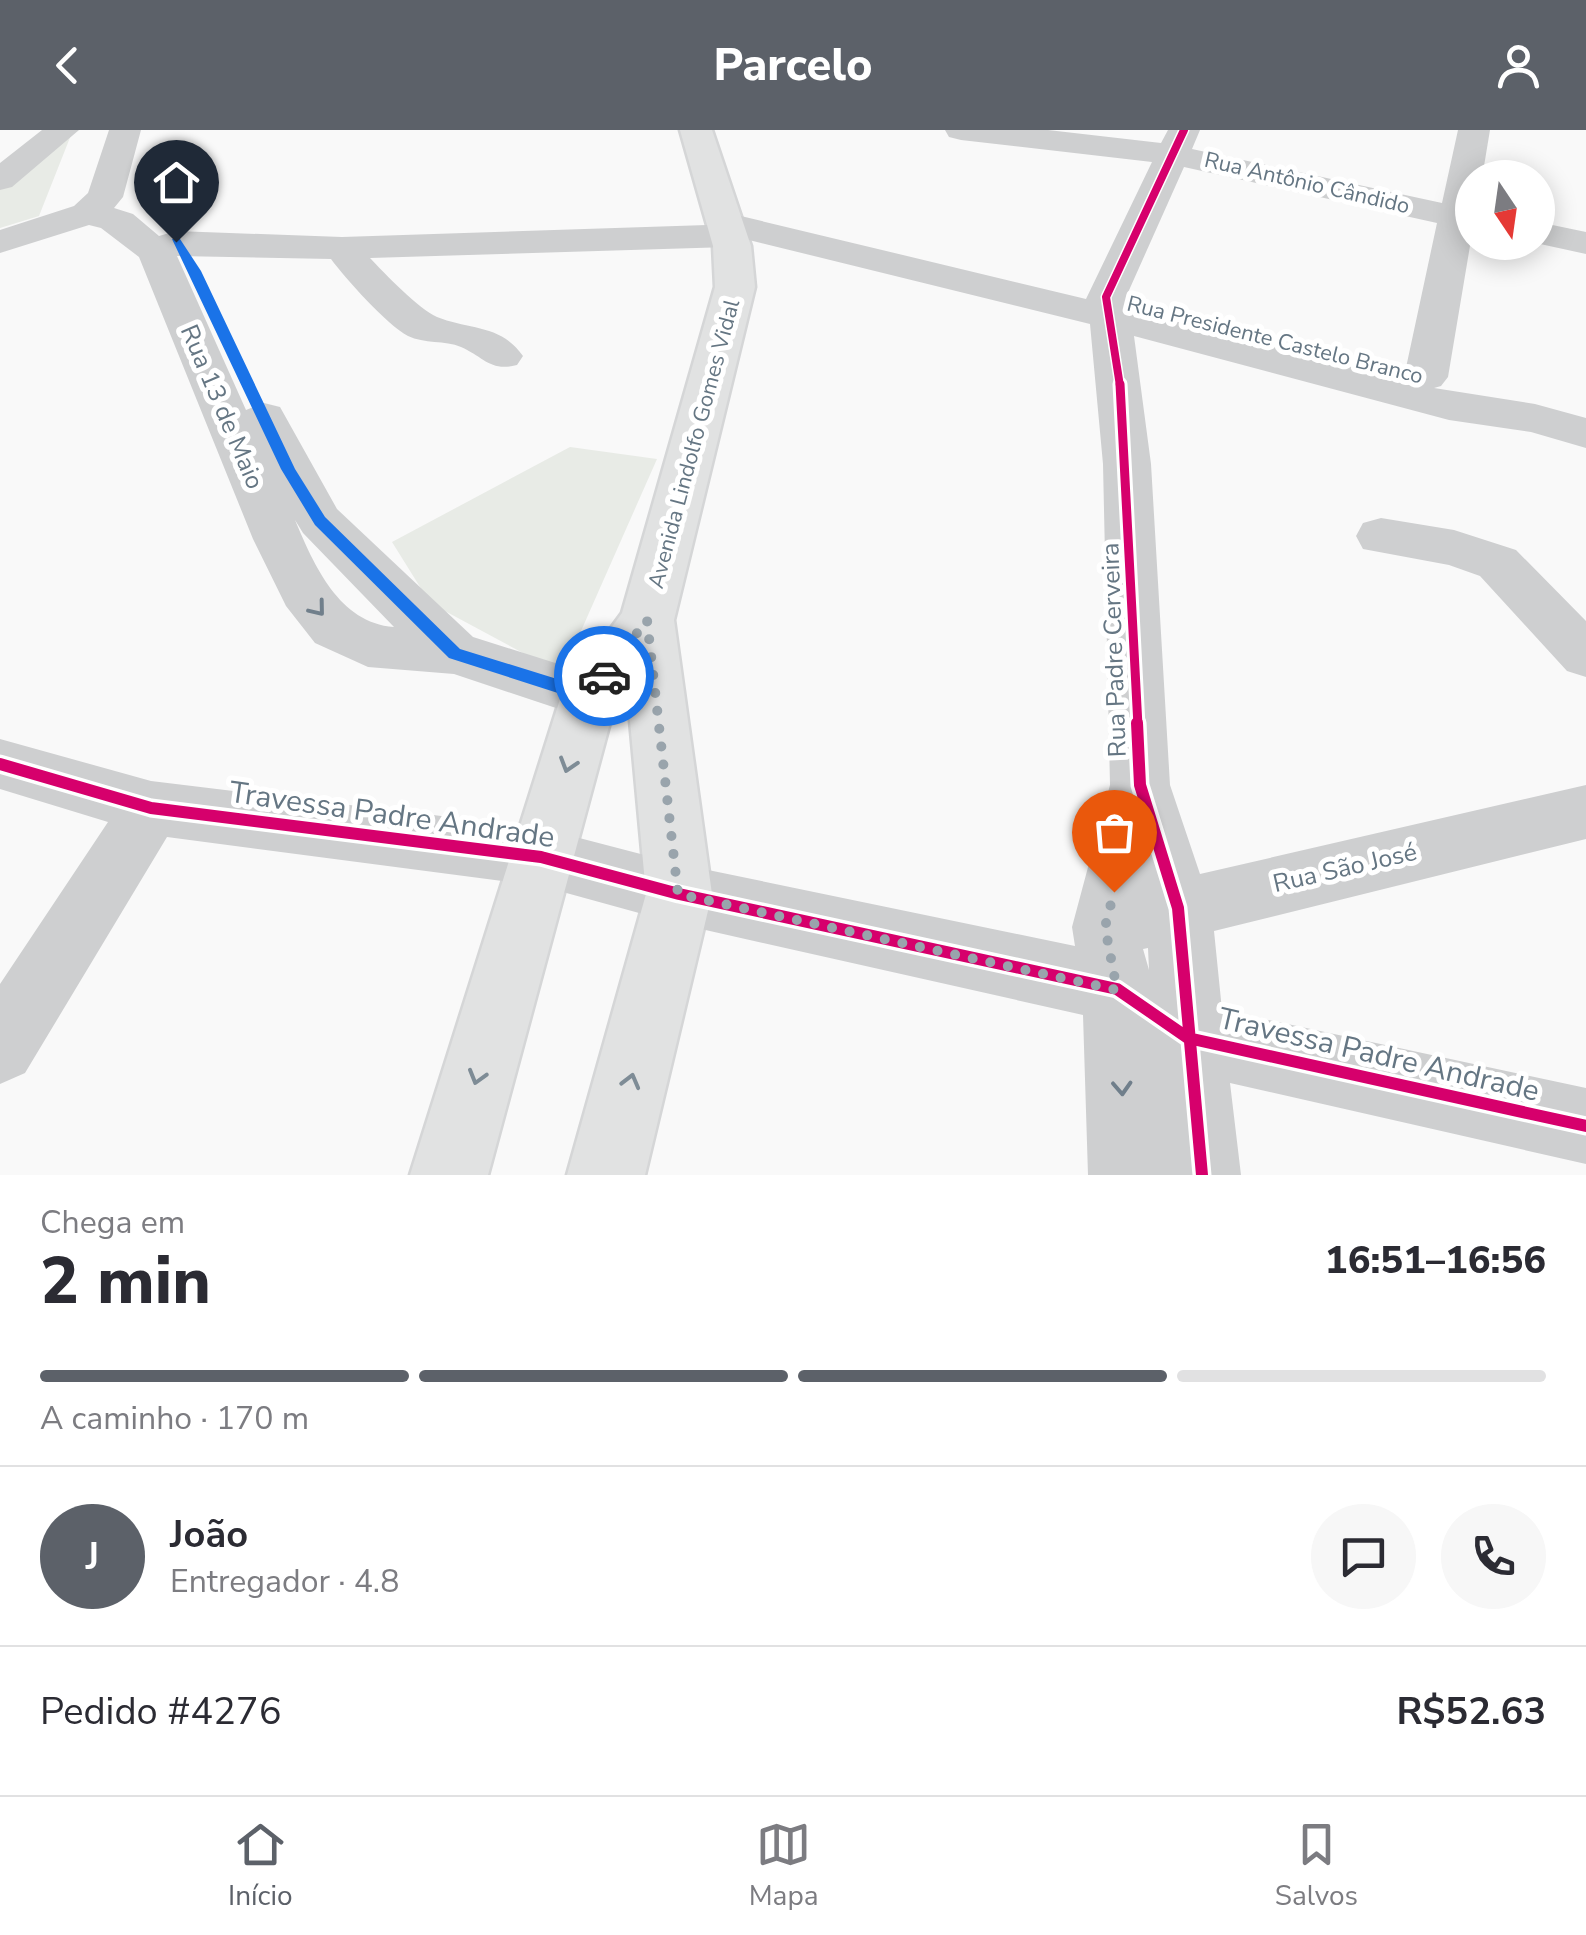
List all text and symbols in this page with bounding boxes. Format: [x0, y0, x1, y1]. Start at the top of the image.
text: Parcelo [713, 35, 873, 96]
icon: back [40, 38, 95, 93]
icon: person [1491, 38, 1546, 93]
pin [134, 140, 219, 243]
street label: Rua Antônio Cândido [1201, 145, 1413, 221]
icon: home [149, 155, 204, 210]
north arrow [1455, 160, 1555, 260]
map controls [1455, 160, 1555, 260]
street label: Rua Presidente Castelo Branco [1124, 289, 1426, 391]
street label: Avenida Lindolfo Gomes Vidal [641, 296, 747, 592]
street label: Rua 13 de Maio [172, 320, 272, 494]
street label: Rua Padre Cerveira [1093, 542, 1135, 758]
one-way arrow [307, 597, 325, 615]
courier [554, 626, 654, 726]
icon: car [577, 649, 632, 704]
one-way arrow [560, 756, 580, 773]
street label: Travessa Padre Andrade [227, 772, 557, 858]
pin [1072, 790, 1157, 893]
icon: bag [1087, 805, 1142, 860]
street label: Rua São José [1270, 835, 1420, 901]
street label: Travessa Padre Andrade [1215, 998, 1543, 1112]
one-way arrow [468, 1068, 489, 1085]
one-way arrow [619, 1073, 640, 1090]
one-way arrow [1111, 1080, 1132, 1096]
text: Chega em [40, 1201, 185, 1244]
text: 16:51–16:56 [1325, 1235, 1546, 1286]
text: 2 min [40, 1237, 211, 1326]
text: A caminho · 170 m [40, 1397, 309, 1440]
button: chat [1311, 1504, 1416, 1609]
button: phone [1441, 1504, 1546, 1609]
text: João [170, 1509, 248, 1560]
text: J [86, 1531, 99, 1582]
text: Entregador · 4.8 [170, 1560, 399, 1603]
text: Pedido #4276 [40, 1686, 281, 1737]
text: R$52.63 [1397, 1686, 1546, 1737]
tab: Início [228, 1817, 293, 1915]
tab: Mapa [749, 1817, 819, 1915]
tab: Salvos [1275, 1817, 1358, 1915]

